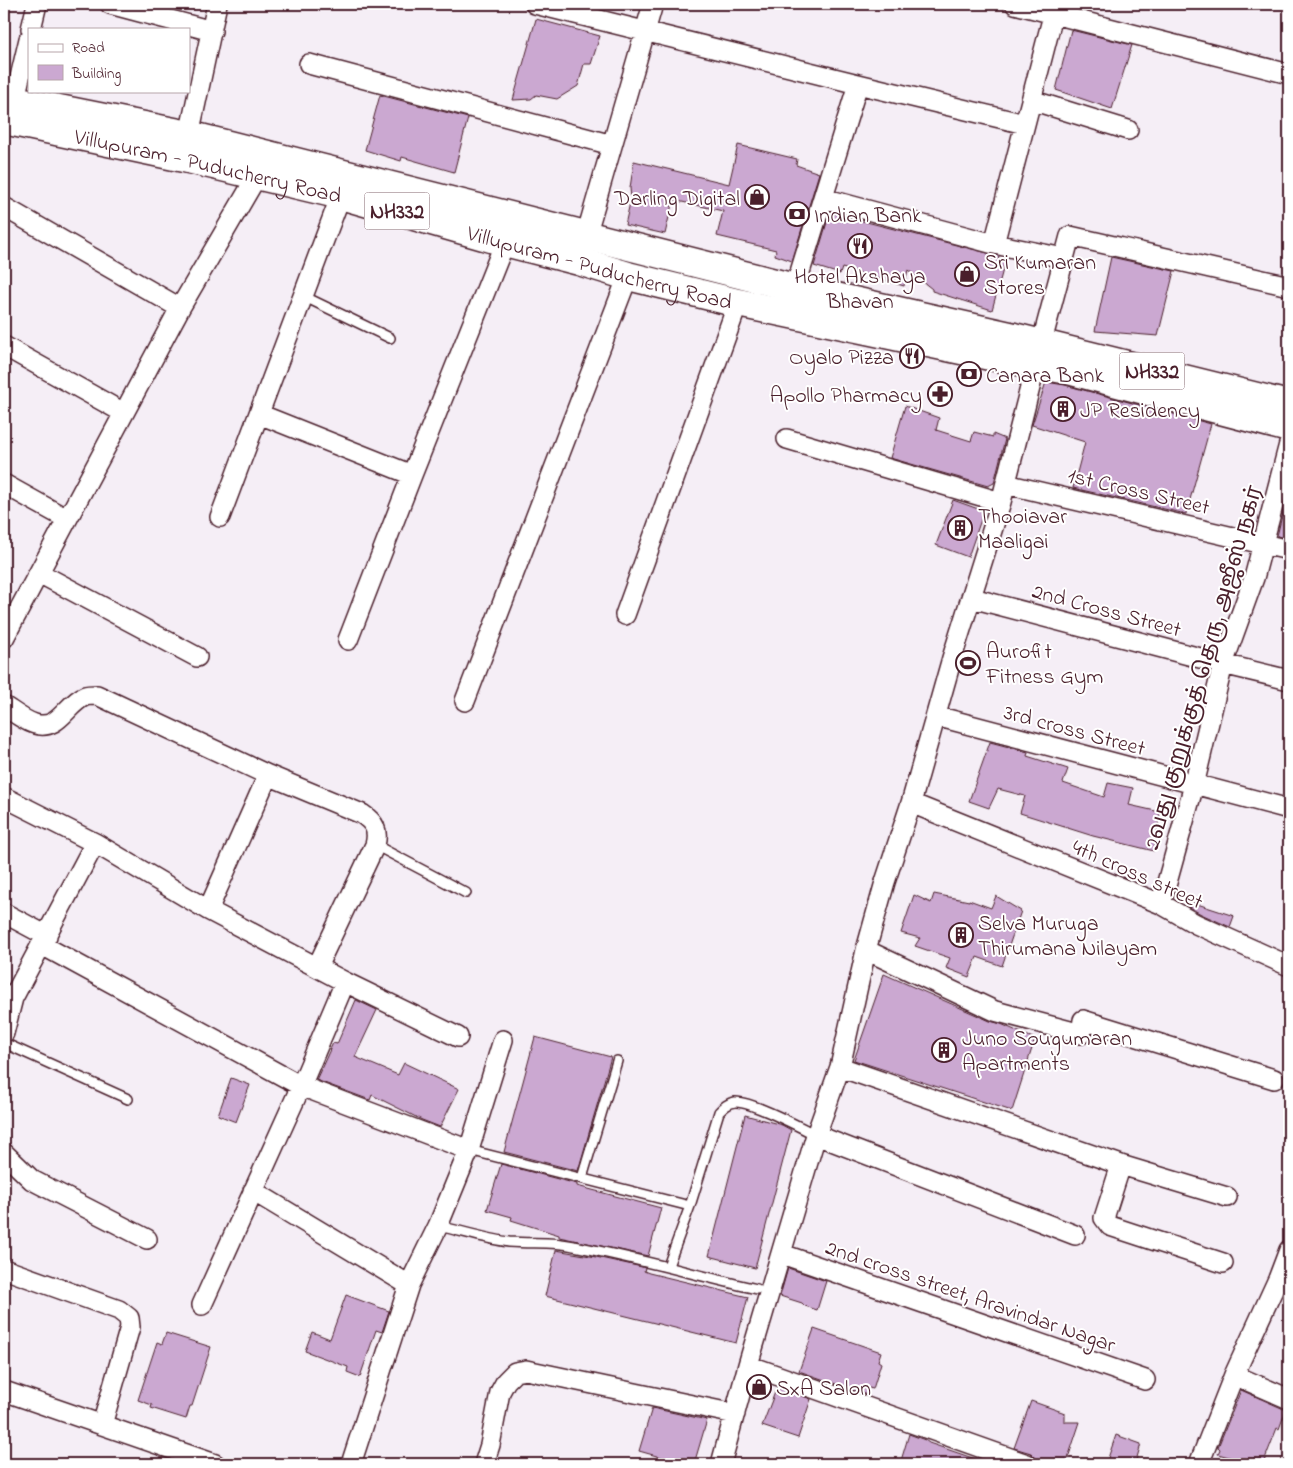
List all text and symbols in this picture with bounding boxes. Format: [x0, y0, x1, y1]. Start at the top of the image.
legend [28, 28, 190, 92]
text: Road [72, 37, 105, 59]
text: Building [71, 63, 121, 86]
street label: Villupuram - Puducherry Road [70, 122, 344, 214]
place label: Darling Digital [613, 184, 740, 217]
shop icon: Darling Digital [744, 184, 770, 210]
road number: NH332 [364, 192, 430, 230]
bank icon: Indian Bank [784, 201, 810, 227]
place label: Indian Bank [814, 201, 922, 233]
street label: Villupuram - Puducherry Road [462, 219, 735, 320]
restaurant icon: Hotel Akshaya Bhavan [847, 233, 873, 259]
place label: Sri Kumaran Stores [984, 248, 1096, 305]
shop icon: Sri Kumaran Stores [954, 261, 980, 287]
place label: Hotel Akshaya Bhavan [794, 262, 926, 319]
place label: Oyalo Pizza [789, 343, 894, 376]
restaurant icon: Oyalo Pizza [899, 343, 925, 369]
road number: NH332 [1120, 352, 1184, 390]
bank icon: Canara Bank [956, 361, 982, 387]
place label: Canara Bank [986, 361, 1104, 393]
place label: Apollo Pharmacy [770, 381, 922, 414]
pharmacy icon: Apollo Pharmacy [927, 381, 953, 407]
building icon: JP Residency [1050, 396, 1076, 422]
place label: JP Residency [1080, 396, 1200, 429]
street label: 1st Cross Street [1064, 461, 1213, 525]
street label: 2வது குறுக்குத் தெரு, அஜீஸ் நகர் [1137, 482, 1272, 854]
place label: Thooiavar Maaligai [978, 502, 1067, 560]
building icon: Thooiavar Maaligai [947, 515, 973, 541]
street label: 2nd Cross Street [1028, 577, 1185, 647]
place label: Aurofit Fitness Gym [985, 637, 1103, 695]
sports icon: Aurofit Fitness Gym [955, 650, 981, 676]
street label: 3rd cross Street [1000, 698, 1149, 766]
street label: 4th cross street [1066, 832, 1208, 919]
place label: Selva Muruga Thirumana Nilayam [978, 909, 1157, 967]
building icon: Selva Muruga Thirumana Nilayam [948, 922, 974, 948]
place label: Juno Sougumaran Apartments [962, 1024, 1132, 1081]
building icon: Juno Sougumaran Apartments [931, 1037, 957, 1063]
street label: 2nd cross street, Aravindar Nagar [820, 1233, 1120, 1364]
shop icon: SxA Salon [746, 1374, 772, 1400]
place label: SxA Salon [776, 1374, 871, 1406]

